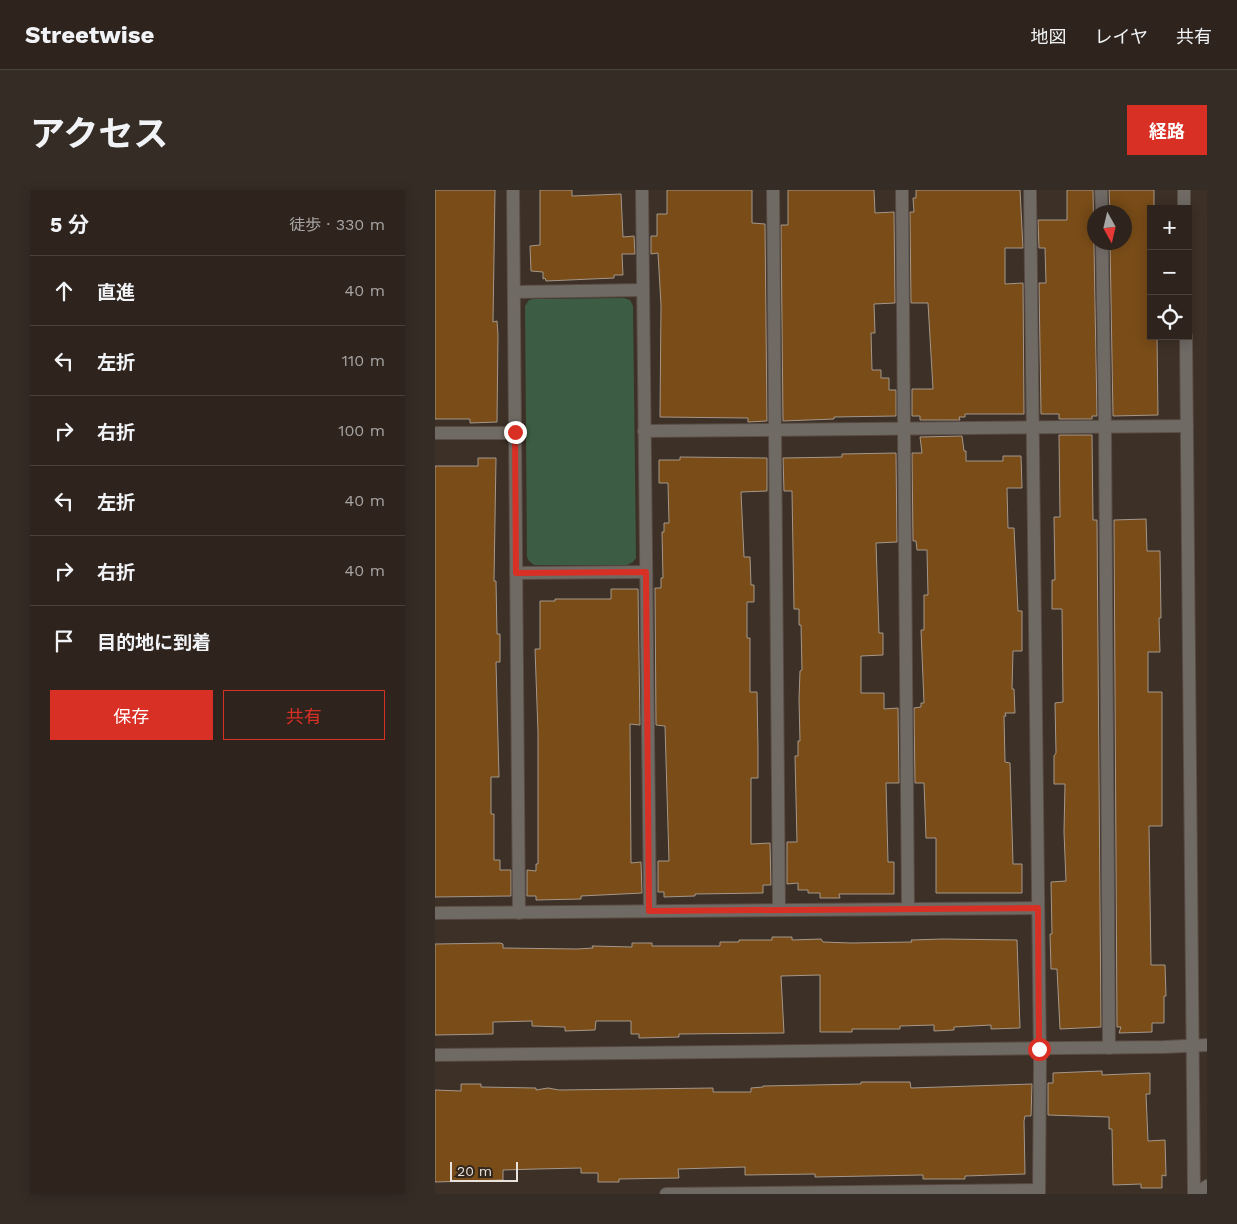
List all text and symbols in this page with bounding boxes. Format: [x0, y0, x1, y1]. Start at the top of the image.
text: Streetwise [25, 21, 154, 49]
text: 地図 [1031, 26, 1067, 47]
text: レイヤ [1095, 26, 1148, 47]
text: 共有 [1176, 26, 1212, 47]
button: 経路 [1127, 105, 1207, 155]
text: アクセス [30, 113, 168, 155]
north arrow [1087, 205, 1132, 250]
map controls [1147, 205, 1192, 340]
button: + [1147, 205, 1192, 250]
text: 5 分 [50, 212, 89, 237]
text: 徒歩 · 330 m [289, 215, 385, 234]
button: − [1147, 250, 1192, 295]
icon: ahead [50, 277, 78, 305]
text: 直進 [97, 281, 135, 304]
text: 40 m [345, 281, 385, 300]
button: locate [1147, 295, 1192, 340]
icon: left [50, 347, 78, 375]
text: 左折 [97, 351, 135, 374]
text: 110 m [342, 351, 385, 370]
icon: right [50, 417, 78, 445]
text: 右折 [97, 421, 135, 444]
text: 100 m [338, 421, 385, 440]
route end [504, 421, 527, 444]
icon: left [50, 487, 78, 515]
text: 左折 [97, 491, 135, 514]
text: 40 m [345, 491, 385, 510]
icon: right [50, 557, 78, 585]
text: 右折 [97, 561, 135, 584]
text: 40 m [345, 561, 385, 580]
icon: arrive [50, 627, 78, 655]
text: 目的地に到着 [97, 631, 211, 654]
button: 保存 [50, 690, 213, 740]
button: 共有 [223, 690, 385, 740]
route start [1028, 1038, 1051, 1061]
scale bar [450, 1159, 517, 1182]
text: 20 m [457, 1163, 492, 1179]

